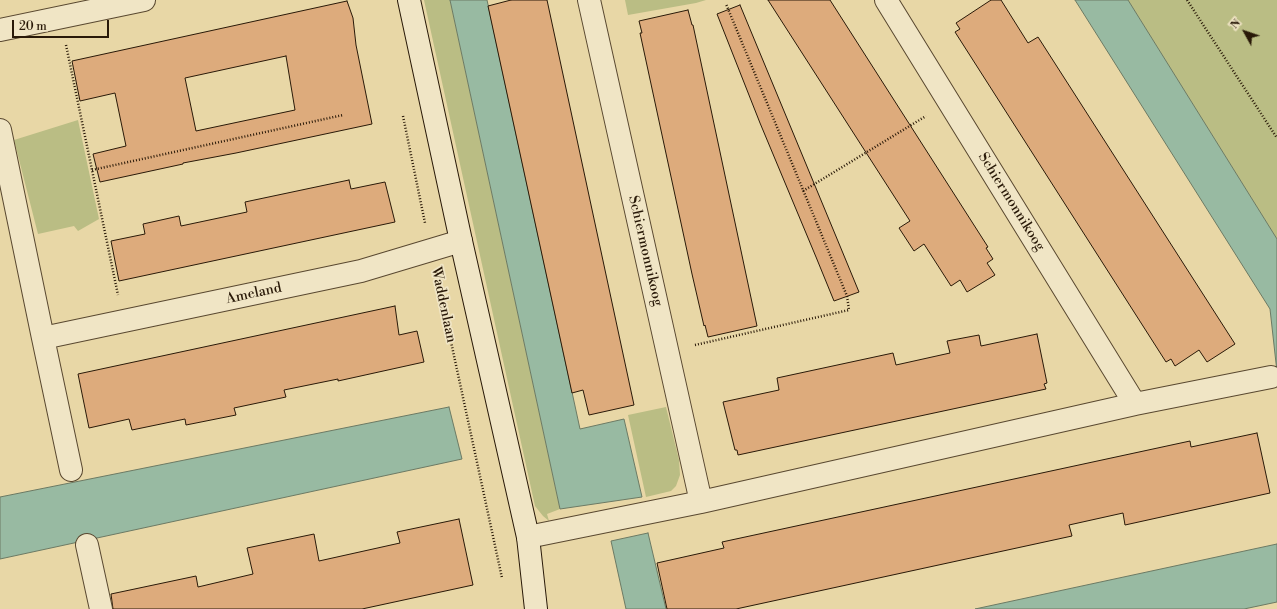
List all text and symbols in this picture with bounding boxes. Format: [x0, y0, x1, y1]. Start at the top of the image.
scale bar [14, 12, 111, 38]
north arrow [1225, 12, 1265, 52]
text: N [1228, 16, 1244, 32]
text: 20 m [19, 19, 47, 34]
street label: Schiermonnikoog [974, 150, 1048, 254]
street label: Schiermonnikoog [624, 194, 666, 308]
street label: Waddenlaan [427, 266, 459, 344]
street label: Ameland [225, 280, 283, 308]

